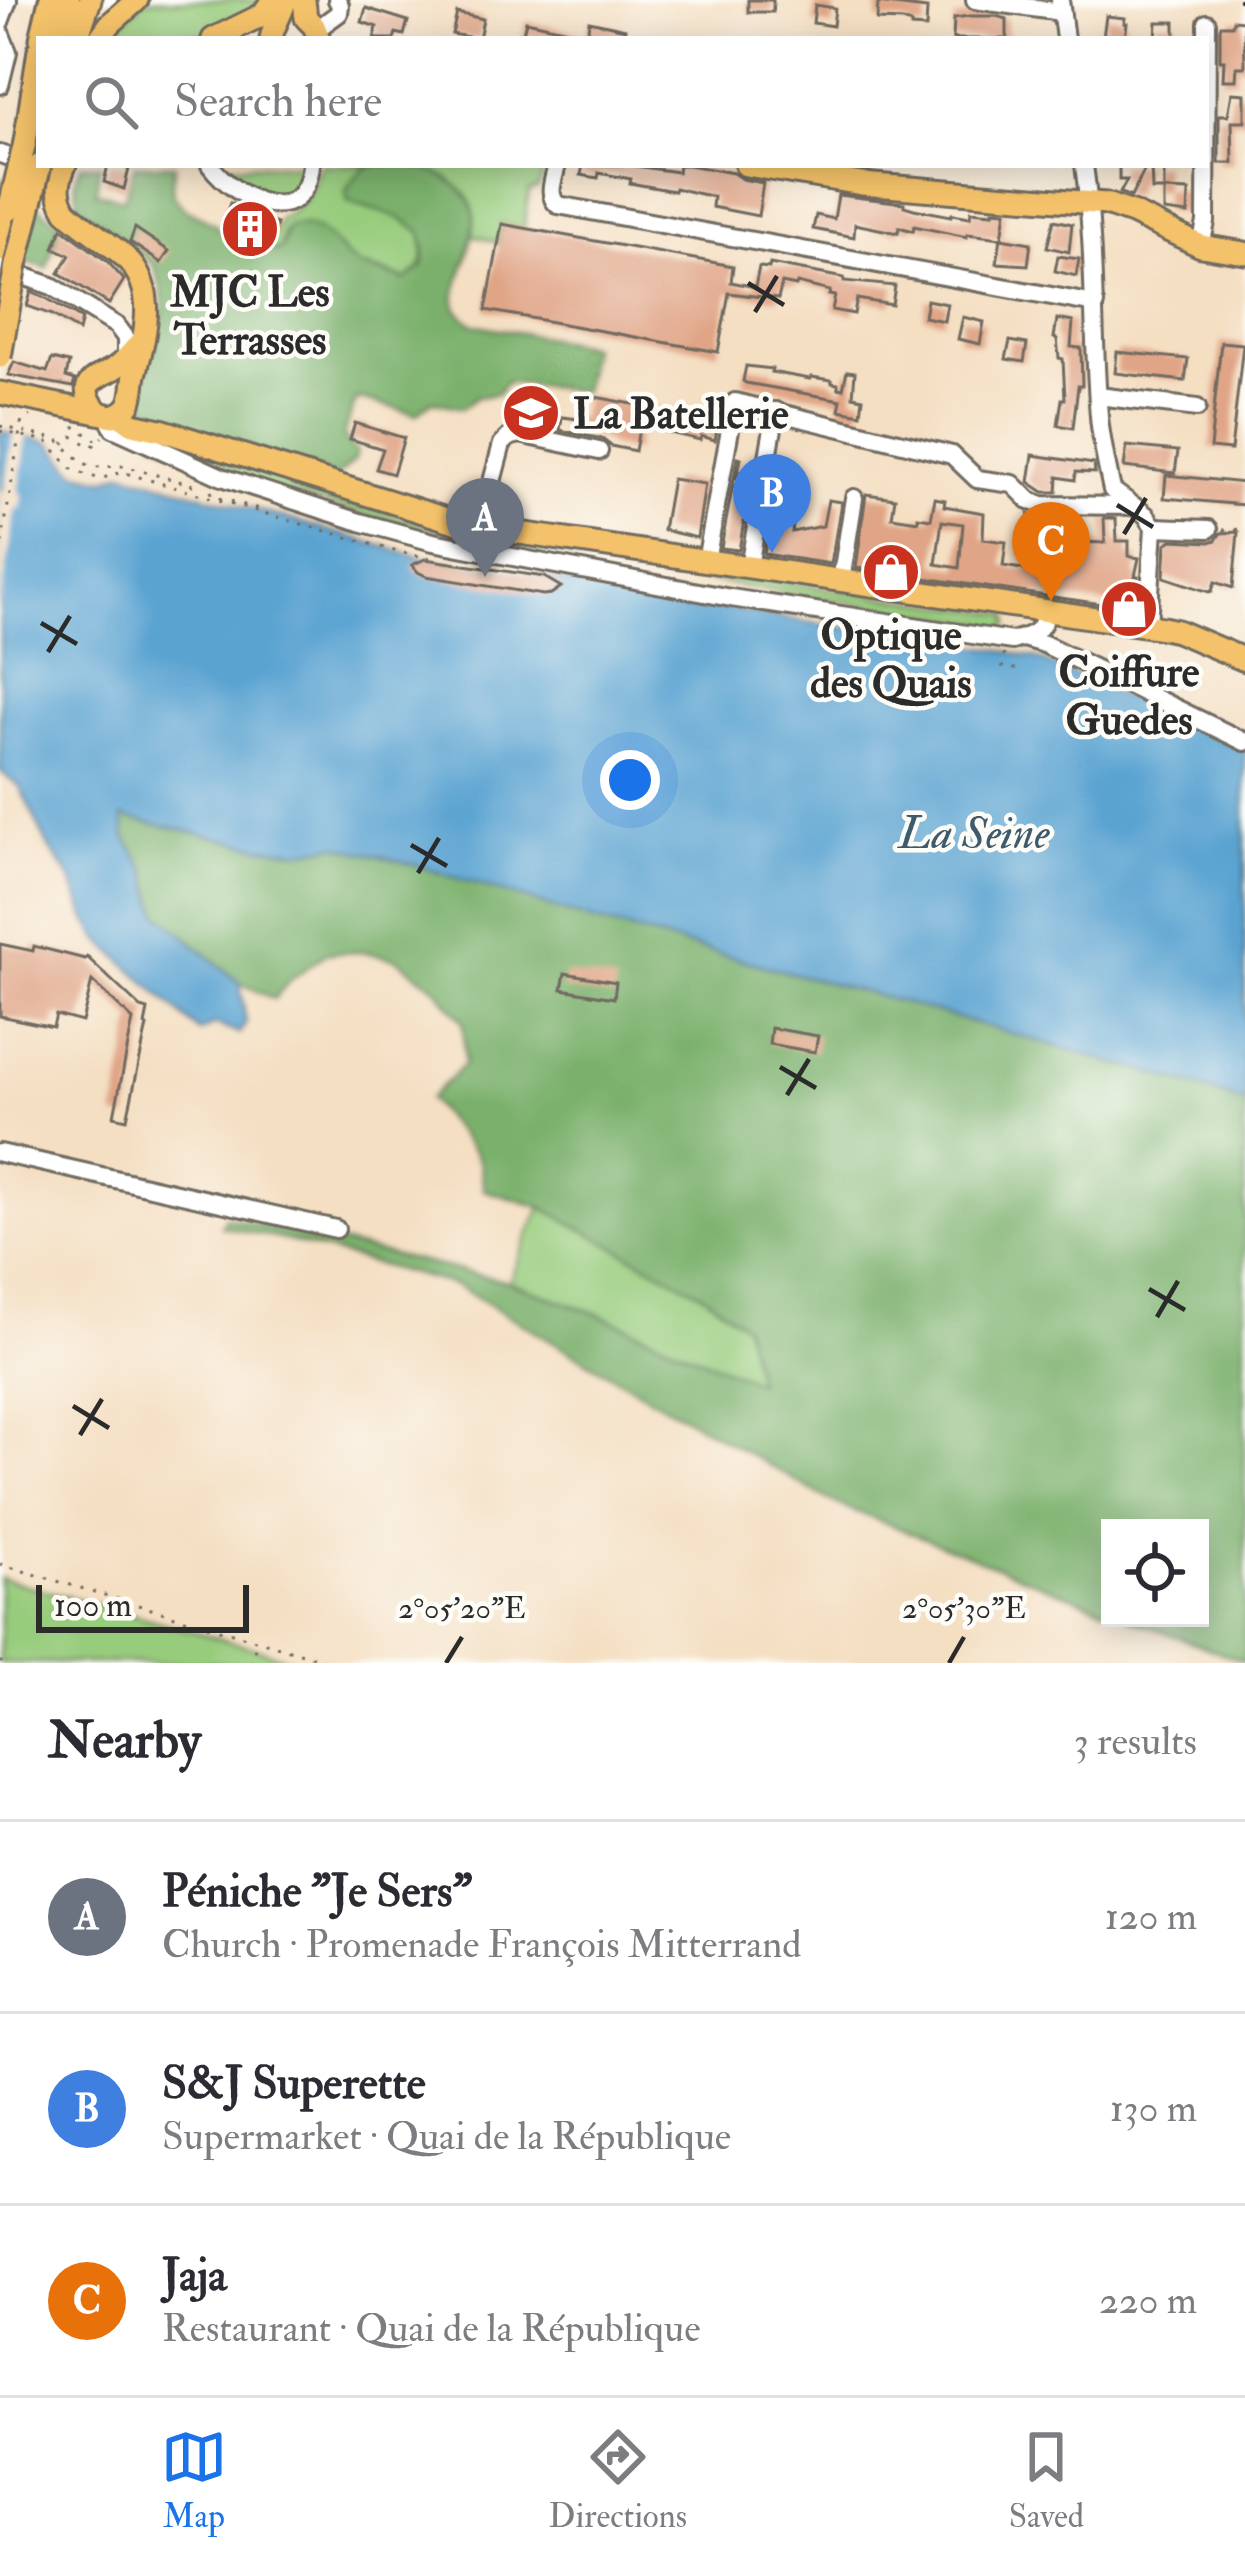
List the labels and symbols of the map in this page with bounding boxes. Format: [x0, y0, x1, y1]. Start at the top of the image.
building icon: MJC Les Terrasses [219, 198, 281, 260]
place label: MJC Les Terrasses [169, 267, 330, 367]
school or university icon: La Batellerie [500, 382, 562, 444]
place label: La Batellerie [573, 389, 789, 441]
pin: B [733, 454, 811, 553]
pin: A [446, 478, 524, 577]
pin: C [1012, 502, 1090, 601]
shop icon: Optique des Quais [860, 541, 922, 603]
shop icon: Coiffure Guedes [1098, 578, 1160, 640]
place label: Optique des Quais [810, 610, 972, 710]
place label: Coiffure Guedes [1059, 647, 1200, 747]
your location [600, 750, 660, 810]
water label: La Seine [897, 806, 1050, 862]
scale bar [36, 1579, 249, 1632]
text: 2°05'20"E [398, 1590, 526, 1627]
text: 2°05'30"E [902, 1590, 1026, 1627]

